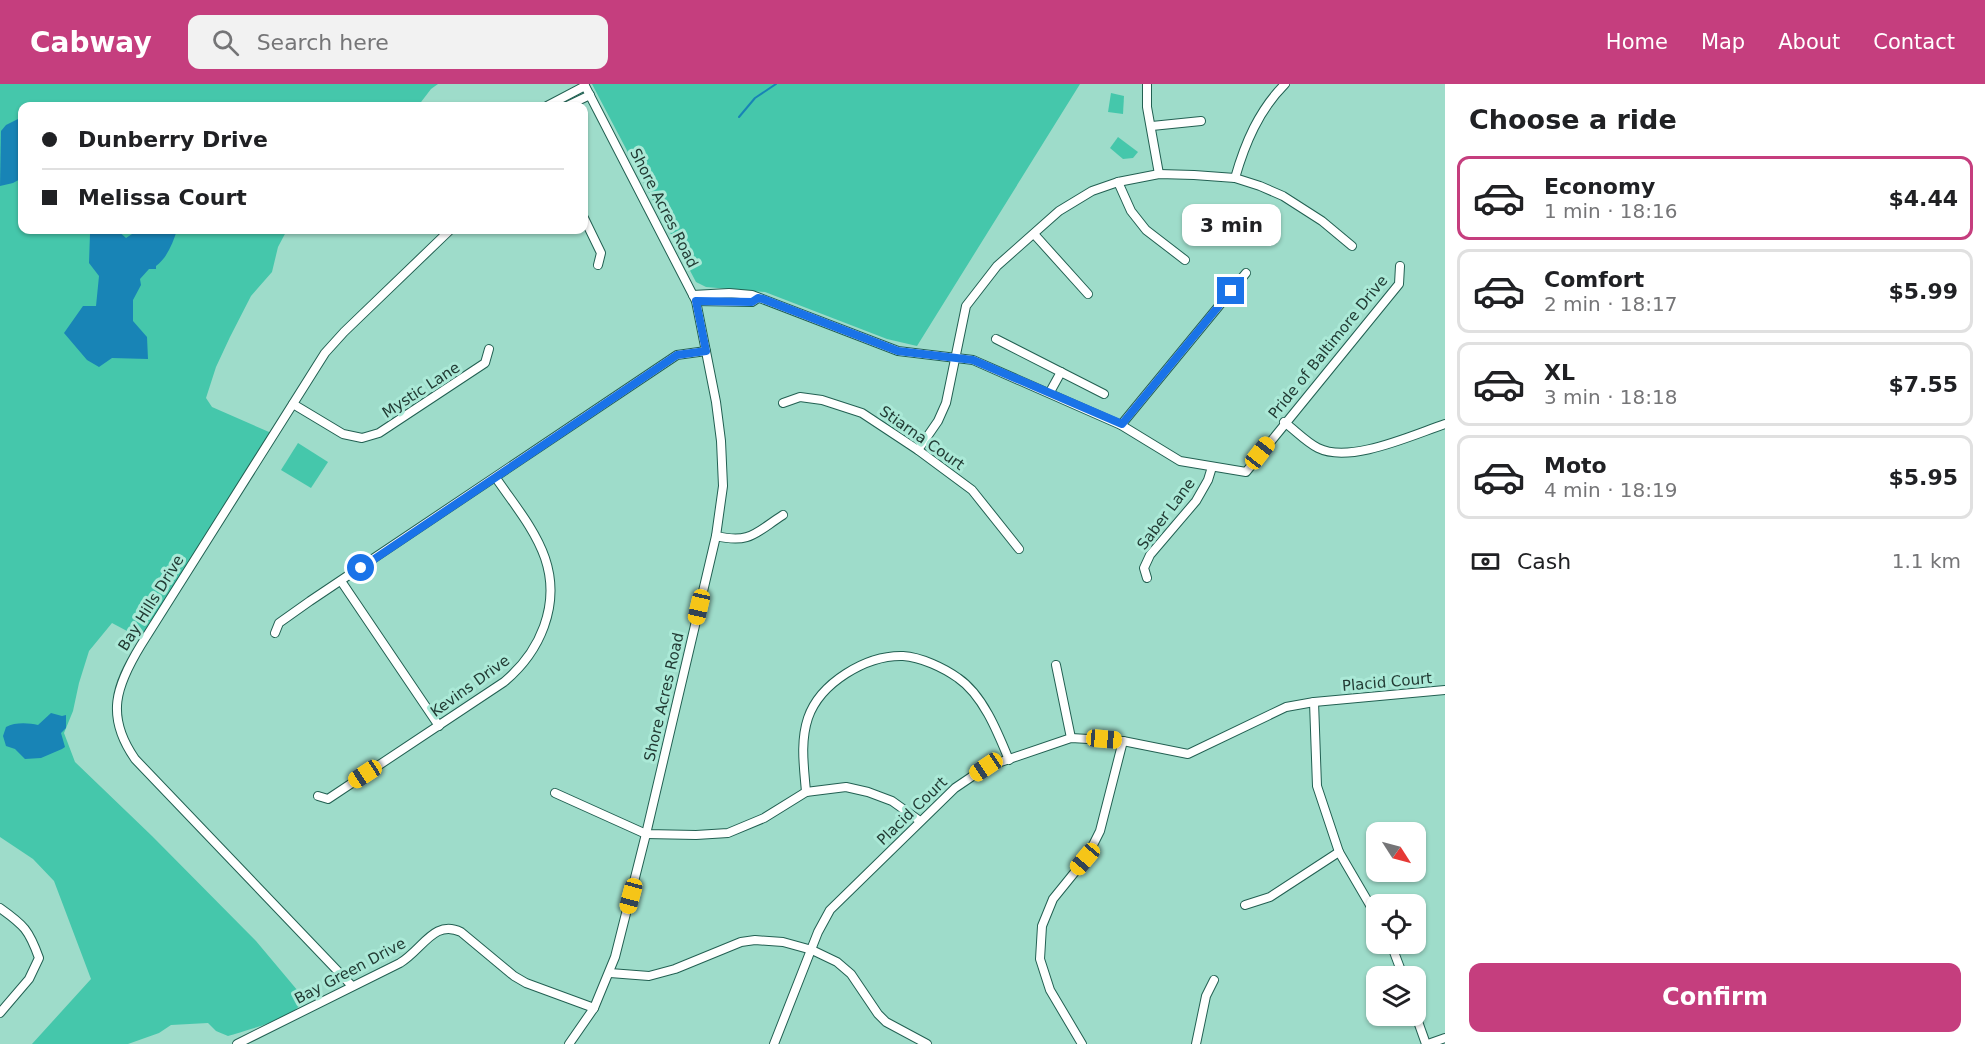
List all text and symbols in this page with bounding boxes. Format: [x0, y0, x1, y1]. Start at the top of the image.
search box [188, 15, 608, 69]
text: Cabway [30, 26, 152, 59]
icon: search [209, 26, 242, 59]
text: Search here [257, 30, 389, 55]
text: Home [1606, 30, 1668, 54]
text: Map [1701, 30, 1745, 54]
text: About [1778, 30, 1840, 54]
text: Contact [1873, 30, 1955, 54]
text: Choose a ride [1469, 104, 1677, 135]
text: Dunberry Drive [78, 127, 268, 152]
street label: Shore Acres Road [626, 145, 702, 271]
icon: car [1472, 171, 1526, 225]
text: Economy [1544, 174, 1655, 199]
text: Melissa Court [78, 185, 247, 210]
text: $4.44 [1888, 186, 1958, 211]
text: 1 min · 18:16 [1544, 199, 1678, 223]
callout: 3 min [1182, 204, 1280, 246]
text: 3 min [1200, 213, 1263, 237]
icon: car [1472, 264, 1526, 318]
text: Comfort [1544, 267, 1644, 292]
street label: Pride of Baltimore Drive [1265, 272, 1391, 422]
route end [1217, 277, 1244, 304]
text: $5.99 [1888, 279, 1958, 304]
text: 2 min · 18:17 [1544, 292, 1678, 316]
icon: car [1472, 357, 1526, 411]
street label: Mystic Lane [379, 358, 463, 422]
text: XL [1544, 360, 1575, 385]
text: $7.55 [1888, 372, 1958, 397]
text: 3 min · 18:18 [1544, 385, 1678, 409]
street label: Stiarna Court [876, 402, 968, 474]
car [1242, 433, 1278, 473]
icon: car [1472, 450, 1526, 504]
text: Moto [1544, 453, 1607, 478]
text: $5.95 [1888, 465, 1958, 490]
street label: Saber Lane [1133, 475, 1199, 553]
text: 4 min · 18:19 [1544, 478, 1678, 502]
icon: cash [1469, 545, 1502, 578]
text: Cash [1517, 549, 1571, 574]
text: 1.1 km [1892, 549, 1961, 573]
street label: Bay Hills Drive [114, 552, 188, 654]
route start [347, 554, 374, 581]
car [686, 587, 712, 627]
street label: Shore Acres Road [640, 631, 688, 763]
street label: Kevins Drive [427, 651, 513, 721]
street label: Placid Court [1341, 669, 1433, 695]
car [1085, 728, 1123, 750]
car [966, 749, 1006, 785]
car [345, 757, 385, 791]
street label: Placid Court [873, 773, 951, 849]
north arrow [1366, 822, 1426, 882]
map controls [1366, 822, 1426, 1026]
car [1067, 839, 1103, 879]
car [618, 876, 644, 916]
button: locate [1366, 894, 1426, 954]
street label: Bay Green Drive [291, 934, 409, 1008]
button: Confirm [1469, 963, 1961, 1032]
button: layers [1366, 966, 1426, 1026]

